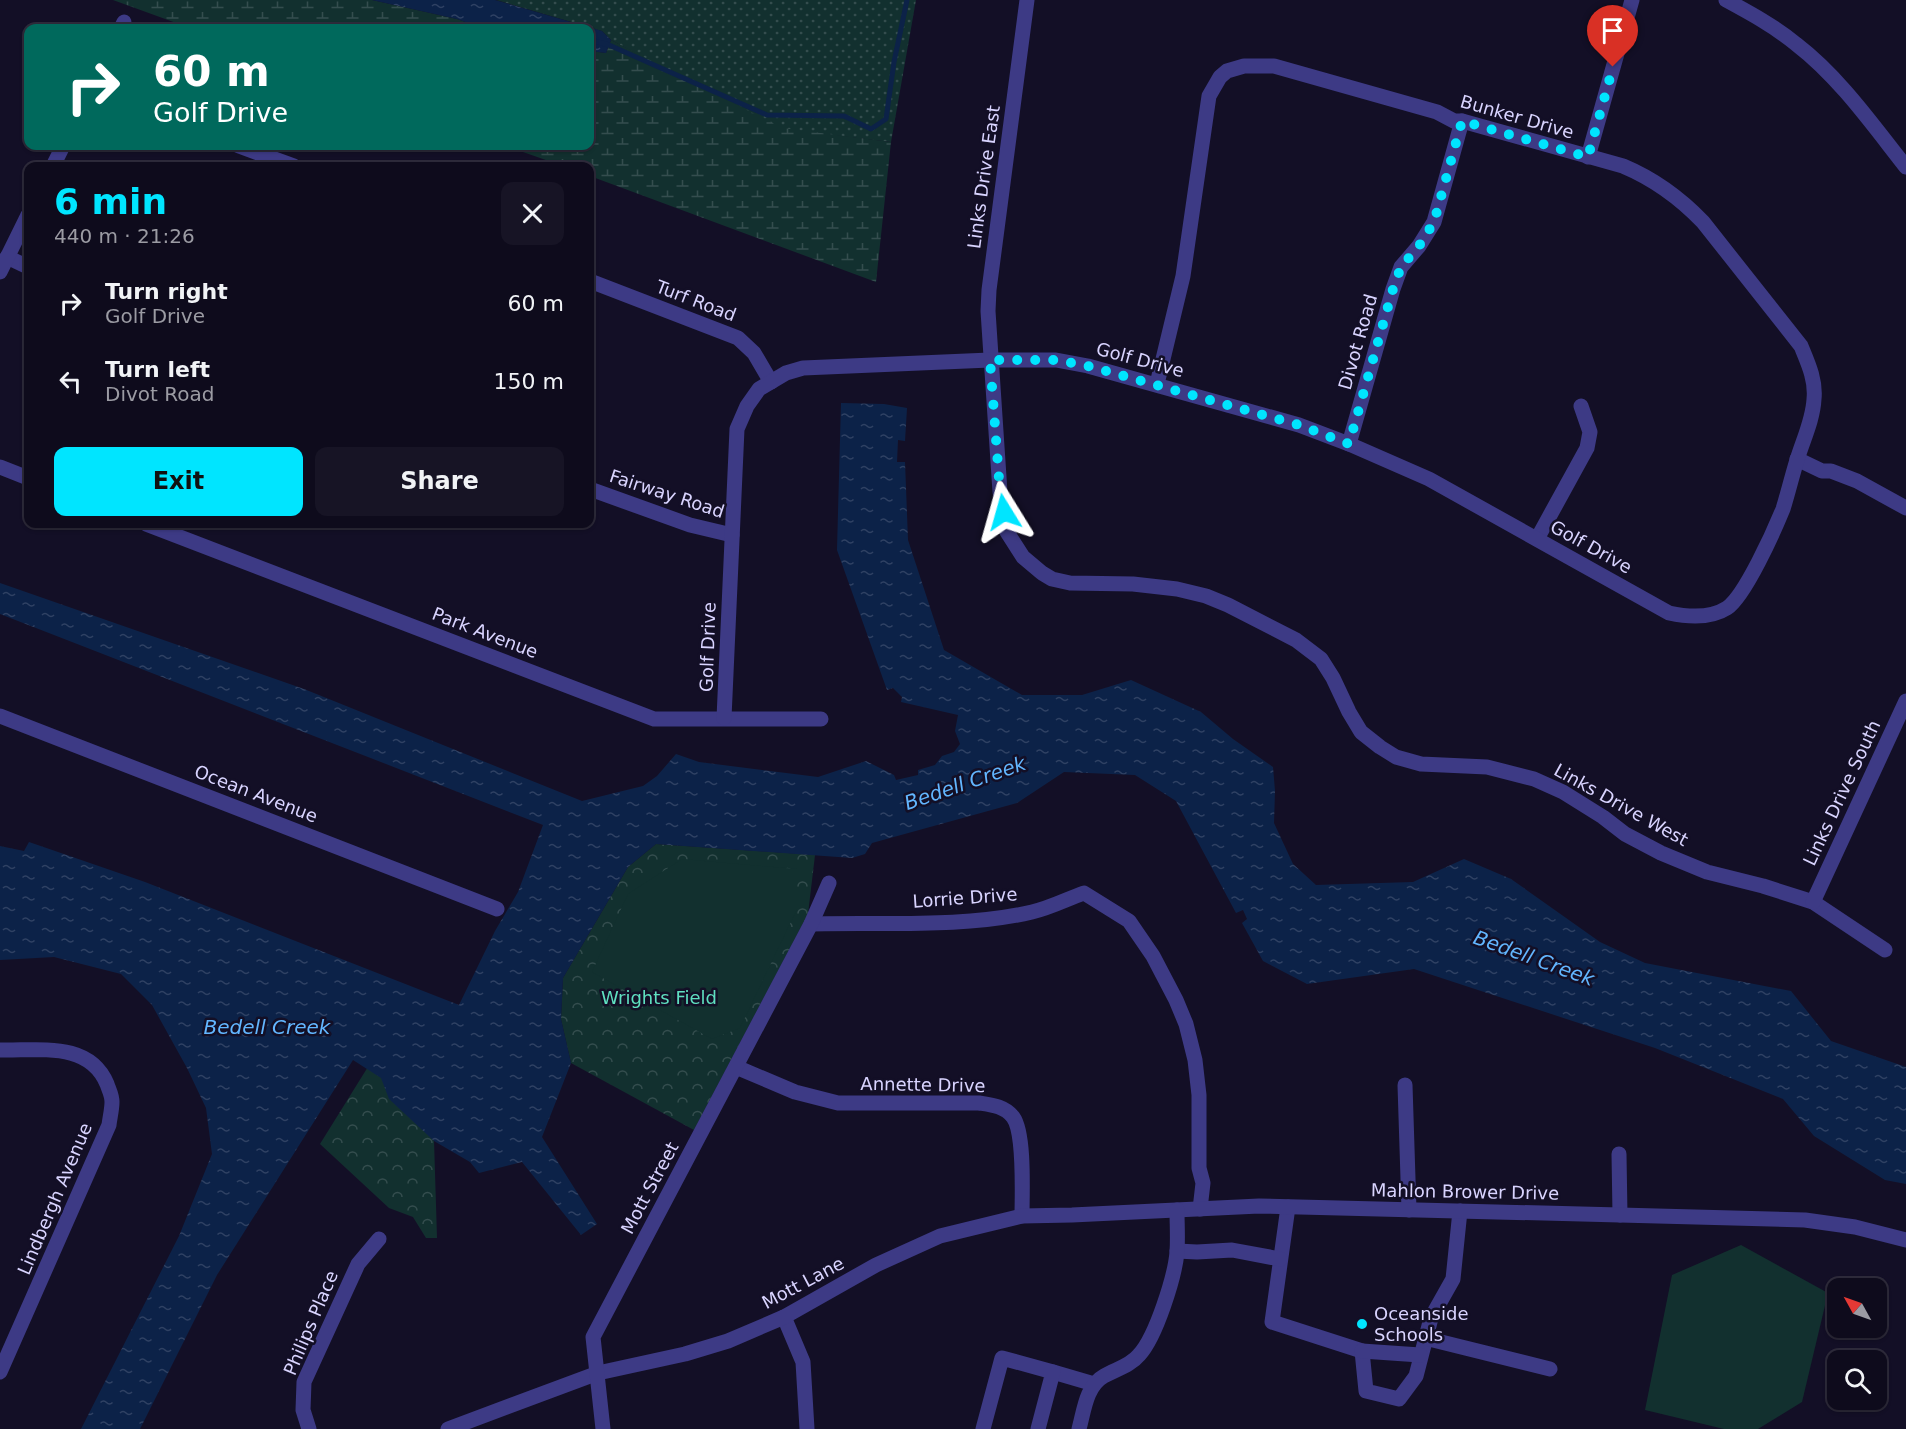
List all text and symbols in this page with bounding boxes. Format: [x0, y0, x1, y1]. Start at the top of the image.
pin [1587, 5, 1638, 67]
icon: arrive [1596, 14, 1629, 47]
text: 60 m [153, 47, 270, 96]
icon: right [54, 48, 132, 126]
street label: Bunker Drive [1458, 90, 1576, 143]
text: Golf Drive [153, 97, 288, 128]
street label: Links Drive East [963, 104, 1004, 250]
text: 6 min [54, 181, 167, 222]
button: close [501, 182, 564, 245]
text: 440 m · 21:26 [54, 224, 195, 248]
street label: Turf Road [652, 275, 739, 325]
text: Turn right [105, 279, 228, 304]
icon: right [54, 287, 87, 320]
text: 60 m [508, 291, 564, 316]
street label: Divot Road [1334, 292, 1381, 392]
text: Golf Drive [105, 304, 205, 328]
street label: Golf Drive [1094, 338, 1186, 381]
text: Turn left [105, 357, 210, 382]
icon: left [54, 365, 87, 398]
text: 150 m [494, 369, 564, 394]
text: Divot Road [105, 382, 214, 406]
button: Exit [54, 447, 303, 516]
button: Share [315, 447, 564, 516]
street label: Fairway Road [607, 465, 727, 522]
position arrow [972, 480, 1036, 544]
street label: Golf Drive [1547, 516, 1636, 578]
street label: Golf Drive [695, 602, 720, 692]
street label: Park Avenue [429, 603, 541, 662]
street label: Links Drive South [1799, 717, 1884, 869]
water label: Bedell Creek [901, 751, 1030, 815]
street label: Links Drive West [1551, 759, 1692, 850]
street label: Ocean Avenue [192, 760, 321, 827]
street label: Lorrie Drive [912, 883, 1018, 912]
water label: Bedell Creek [1470, 925, 1599, 991]
park label: Wrights Field [601, 987, 717, 1008]
water label: Bedell Creek [204, 1015, 332, 1039]
street label: Annette Drive [860, 1073, 986, 1096]
street label: Lindbergh Avenue [13, 1120, 96, 1278]
street label: Mott Street [617, 1138, 683, 1237]
street label: Mahlon Brower Drive [1371, 1179, 1559, 1204]
street label: Mott Lane [758, 1252, 847, 1313]
street label: Philips Place [279, 1267, 342, 1378]
north arrow [1827, 1278, 1887, 1338]
map controls [1827, 1278, 1887, 1410]
place label: Oceanside Schools [1374, 1303, 1468, 1345]
marker: Oceanside Schools [1355, 1317, 1369, 1331]
button: search [1827, 1350, 1887, 1410]

